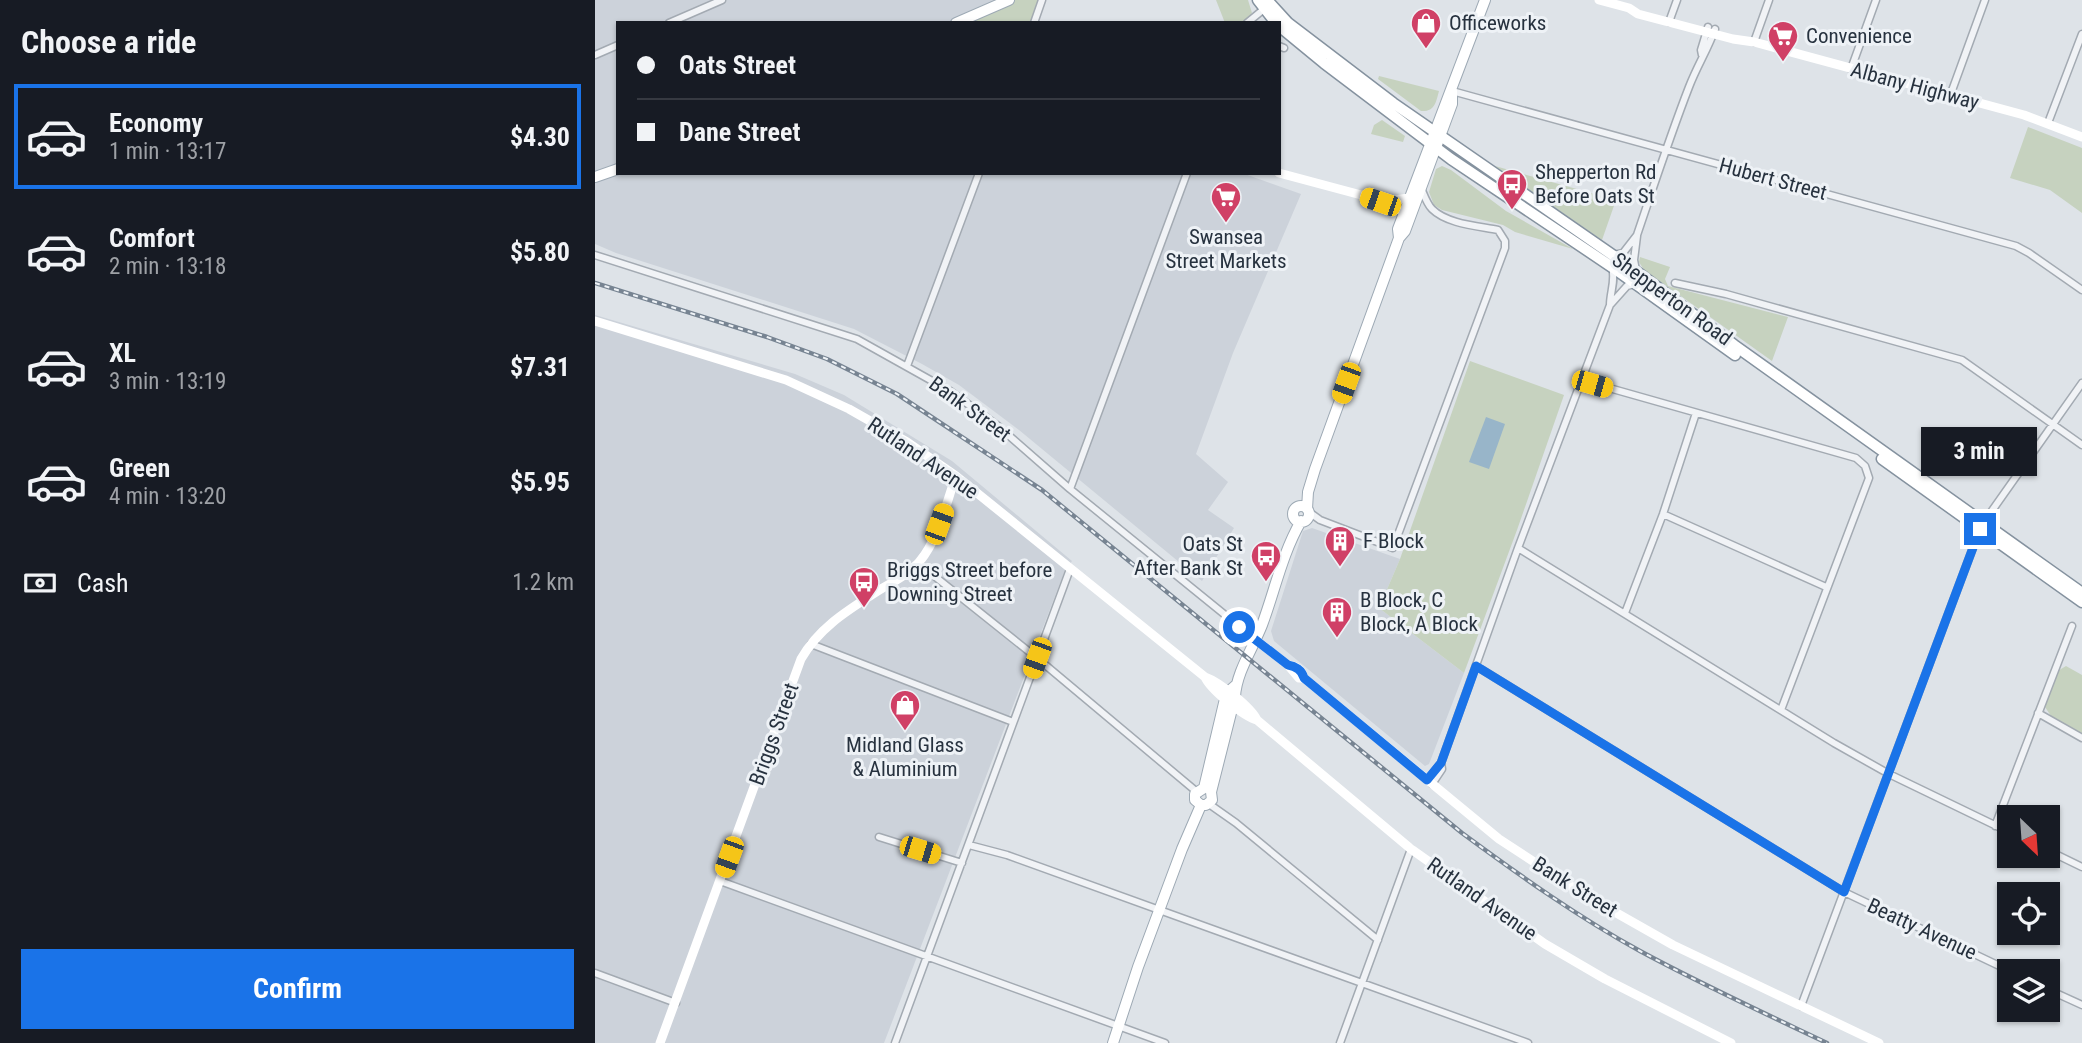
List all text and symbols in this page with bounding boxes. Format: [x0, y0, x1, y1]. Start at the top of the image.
shop icon: Officeworks [1409, 6, 1443, 50]
place label: Officeworks [1449, 11, 1546, 35]
supermarket icon: Convenience [1766, 19, 1800, 63]
text: Choose a ride [21, 23, 196, 61]
place label: Convenience [1806, 24, 1912, 48]
text: Oats Street [679, 50, 796, 80]
street label: Albany Highway [1848, 57, 1982, 115]
icon: car [25, 105, 88, 168]
text: Economy [109, 108, 203, 138]
text: Dane Street [679, 117, 800, 147]
text: $4.30 [510, 122, 570, 152]
text: 1 min · 13:17 [109, 138, 226, 165]
street label: Hubert Street [1717, 153, 1829, 205]
place label: Shepperton Rd Before Oats St [1535, 160, 1656, 208]
bus stop icon: Shepperton Rd Before Oats St [1495, 167, 1529, 211]
supermarket icon: Swansea Street Markets [1209, 180, 1243, 224]
car [1357, 185, 1404, 219]
icon: car [25, 220, 88, 283]
text: Comfort [109, 223, 195, 253]
place label: Swansea Street Markets [1165, 225, 1287, 273]
text: $5.80 [510, 237, 570, 267]
street label: Shepperton Road [1607, 248, 1737, 350]
text: 2 min · 13:18 [109, 253, 226, 280]
icon: car [25, 335, 88, 398]
text: XL [109, 338, 136, 368]
text: $7.31 [510, 352, 570, 382]
car [1329, 360, 1364, 406]
text: 3 min · 13:19 [109, 368, 226, 395]
car [1569, 368, 1616, 400]
street label: Bank Street [924, 371, 1016, 447]
street label: Rutland Avenue [863, 412, 983, 504]
callout: 3 min [1922, 428, 2038, 476]
text: 3 min [1953, 438, 2005, 465]
icon: car [25, 450, 88, 513]
text: Green [109, 453, 170, 483]
text: $5.95 [510, 467, 570, 497]
text: 4 min · 13:20 [109, 483, 226, 510]
car [922, 501, 957, 547]
route end [1964, 513, 1996, 545]
building icon: F Block [1323, 524, 1357, 568]
place label: F Block [1363, 529, 1424, 553]
place label: Oats St After Bank St [1134, 532, 1243, 580]
bus stop icon: Oats St After Bank St [1249, 539, 1283, 583]
place label: Briggs Street before Downing Street [887, 558, 1052, 606]
icon: cash [21, 564, 59, 602]
bus stop icon: Briggs Street before Downing Street [847, 565, 881, 609]
text: Cash [77, 568, 129, 598]
text: 1.2 km [512, 569, 574, 596]
place label: B Block, C Block, A Block [1360, 588, 1478, 636]
building icon: B Block, C Block, A Block [1320, 595, 1354, 639]
route start [1223, 611, 1255, 643]
car [1020, 635, 1055, 681]
street label: Briggs Street [744, 680, 804, 788]
shop icon: Midland Glass & Aluminium [888, 688, 922, 732]
place label: Midland Glass & Aluminium [846, 733, 964, 781]
north arrow [1997, 805, 2060, 868]
map controls [1997, 805, 2060, 1022]
car [712, 834, 747, 880]
car [897, 834, 944, 866]
street label: Rutland Avenue [1423, 852, 1542, 946]
street label: Bank Street [1528, 852, 1622, 922]
button: locate [1997, 882, 2060, 945]
street label: Beatty Avenue [1864, 893, 1981, 965]
button: Confirm [21, 949, 574, 1029]
button: layers [1997, 959, 2060, 1022]

